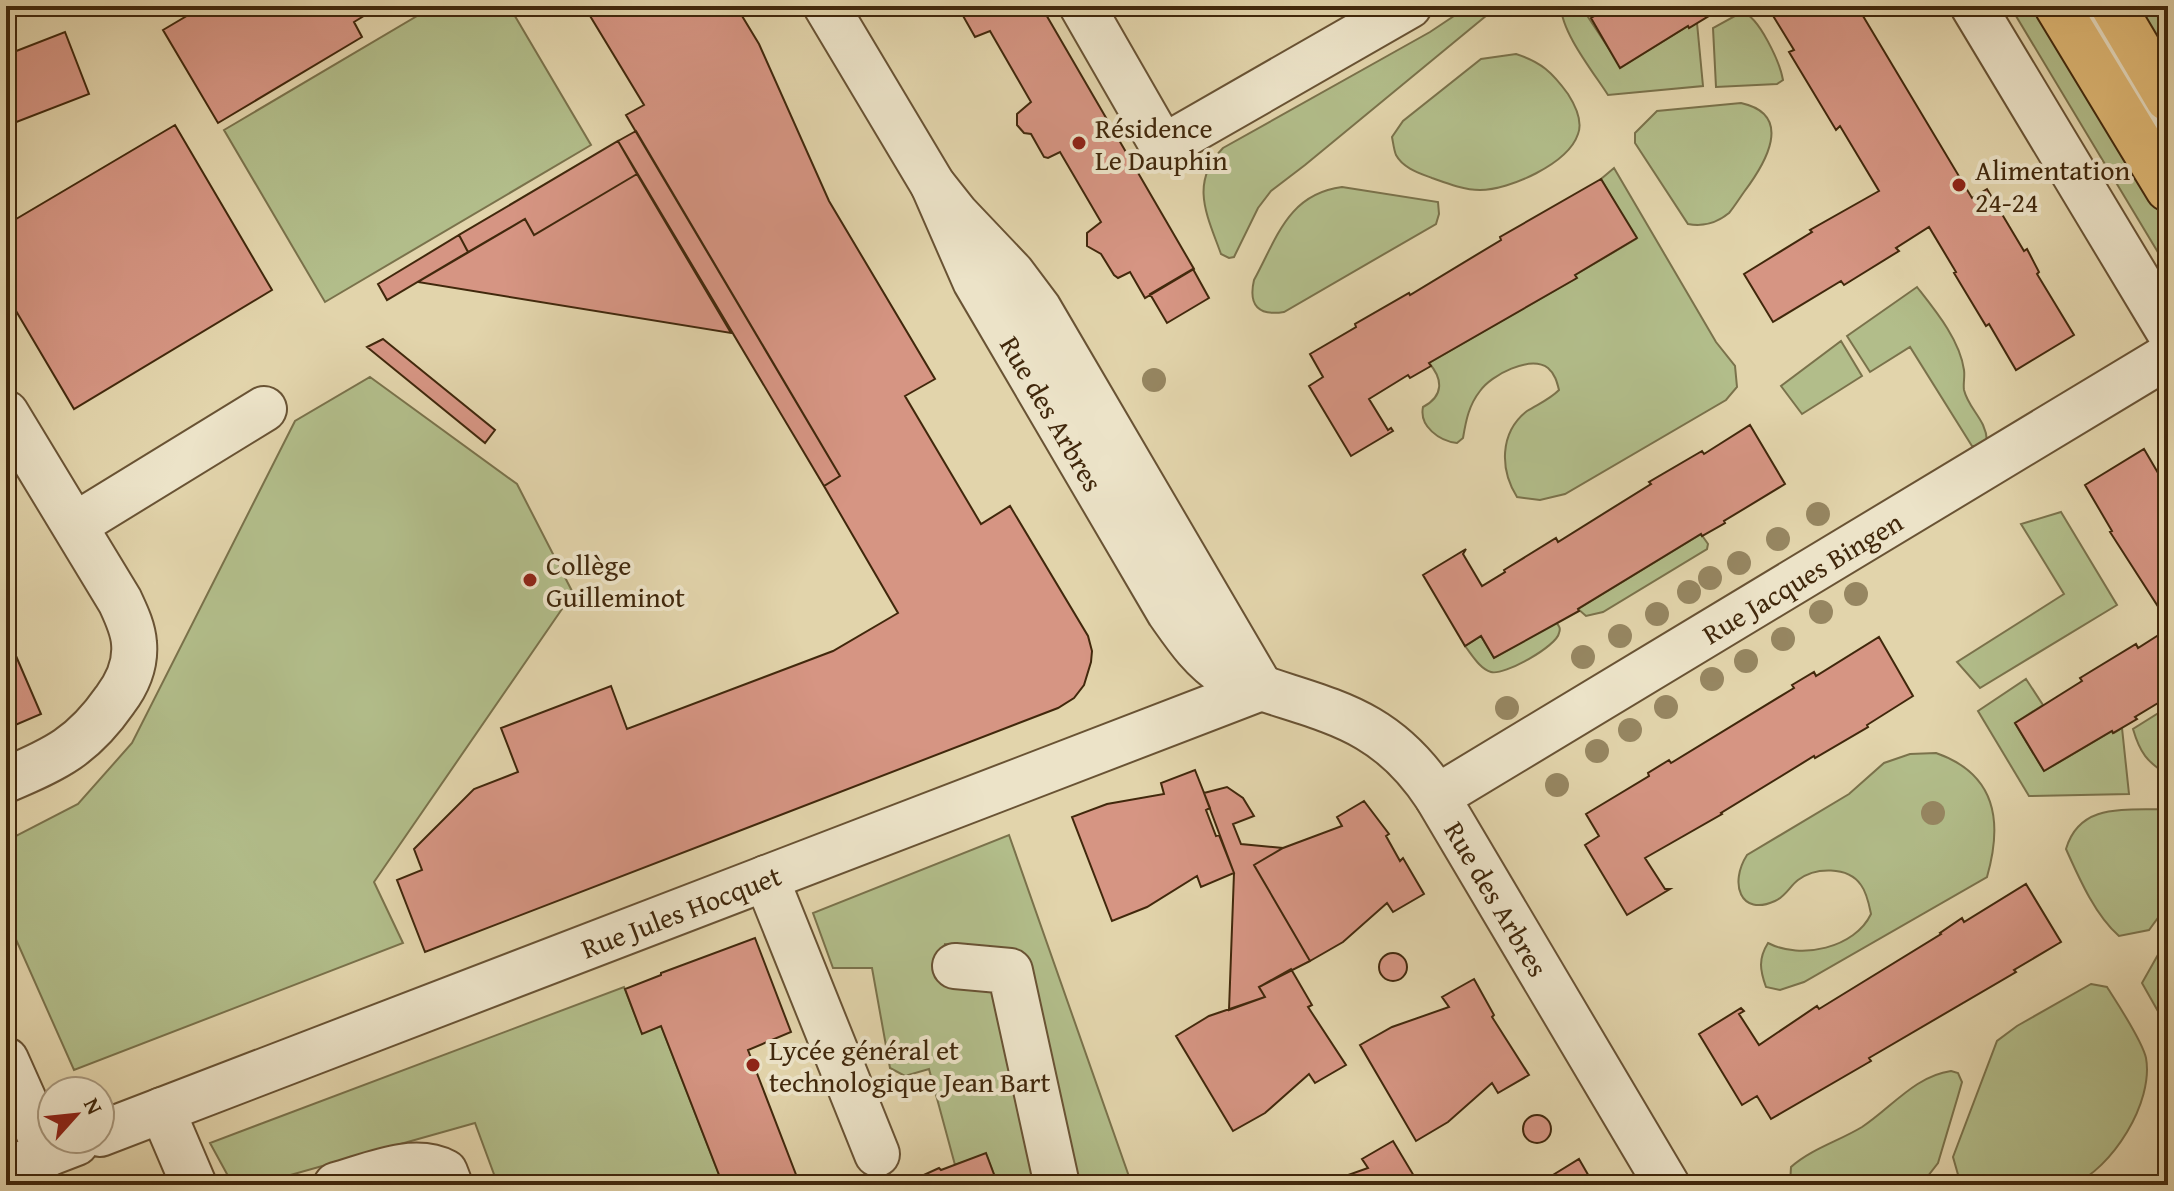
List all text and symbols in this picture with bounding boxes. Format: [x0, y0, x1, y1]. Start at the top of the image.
place label: Résidence Le Dauphin [1095, 107, 1228, 180]
marker: Résidence Le Dauphin [1070, 134, 1088, 152]
place label: Alimentation 24-24 [1975, 149, 2131, 222]
marker: Alimentation 24-24 [1950, 176, 1968, 194]
street label: Rue des Arbres [991, 328, 1114, 499]
street label: Rue Jacques Bingen [1694, 500, 1910, 653]
place label: Collège Guilleminot [546, 544, 685, 617]
marker: Collège Guilleminot [521, 571, 539, 589]
street label: Rue des Arbres [1435, 813, 1559, 984]
street label: Rue Jules Hocquet [575, 854, 787, 968]
place label: Lycée général et technologique Jean Bart [769, 1029, 1051, 1102]
marker: Lycée général et technologique Jean Bart [744, 1056, 762, 1074]
north arrow [36, 1075, 116, 1155]
text: N [76, 1092, 112, 1120]

